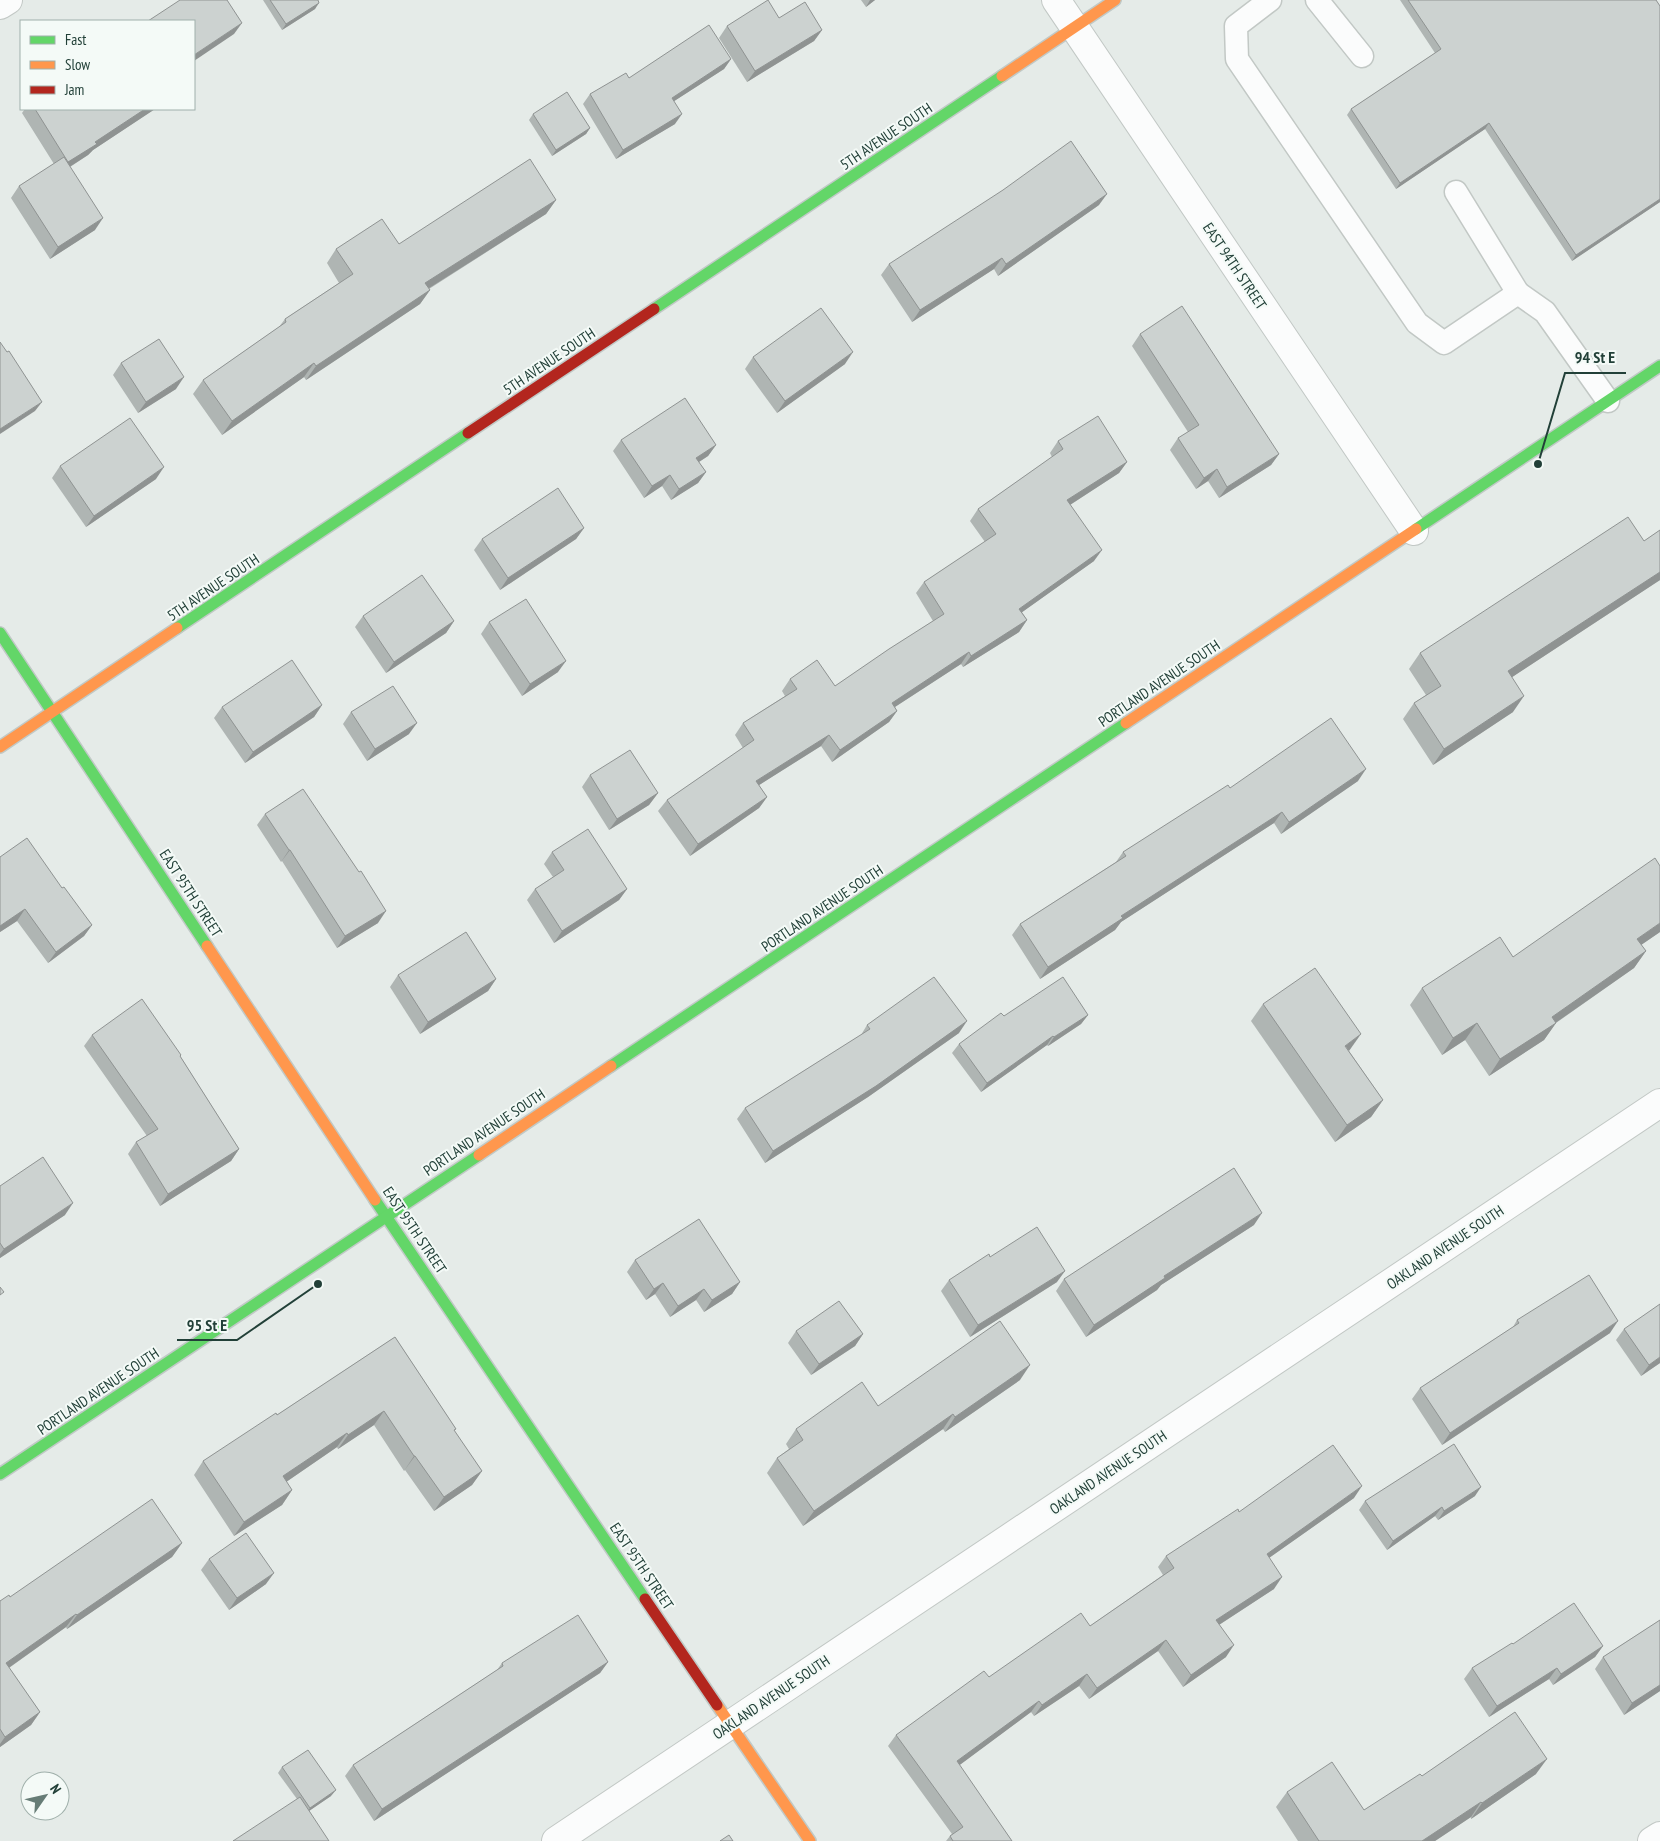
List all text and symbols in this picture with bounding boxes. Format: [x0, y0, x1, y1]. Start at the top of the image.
legend [20, 20, 195, 110]
text: Fast [65, 30, 86, 49]
text: Slow [65, 55, 90, 74]
text: Jam [64, 80, 84, 99]
street label: 5TH AVENUE SOUTH [836, 98, 936, 174]
street label: EAST 94TH STREET [1199, 219, 1271, 313]
street label: 5TH AVENUE SOUTH [499, 323, 599, 399]
callout: 94 St E [1565, 342, 1626, 373]
text: 94 St E [1575, 347, 1615, 367]
street label: 5TH AVENUE SOUTH [163, 549, 263, 625]
street label: PORTLAND AVENUE SOUTH [1095, 635, 1223, 731]
street label: EAST 95TH STREET [156, 846, 227, 941]
street label: PORTLAND AVENUE SOUTH [758, 860, 886, 956]
street label: PORTLAND AVENUE SOUTH [420, 1084, 548, 1180]
street label: EAST 95TH STREET [379, 1183, 451, 1277]
street label: OAKLAND AVENUE SOUTH [1383, 1201, 1507, 1293]
callout: 95 St E [177, 1309, 237, 1340]
text: 95 St E [187, 1315, 227, 1335]
street label: PORTLAND AVENUE SOUTH [34, 1343, 162, 1439]
street label: OAKLAND AVENUE SOUTH [1046, 1426, 1170, 1518]
street label: EAST 95TH STREET [606, 1519, 678, 1613]
street label: OAKLAND AVENUE SOUTH [709, 1651, 833, 1743]
north arrow [20, 1771, 70, 1821]
text: N [46, 1781, 65, 1797]

